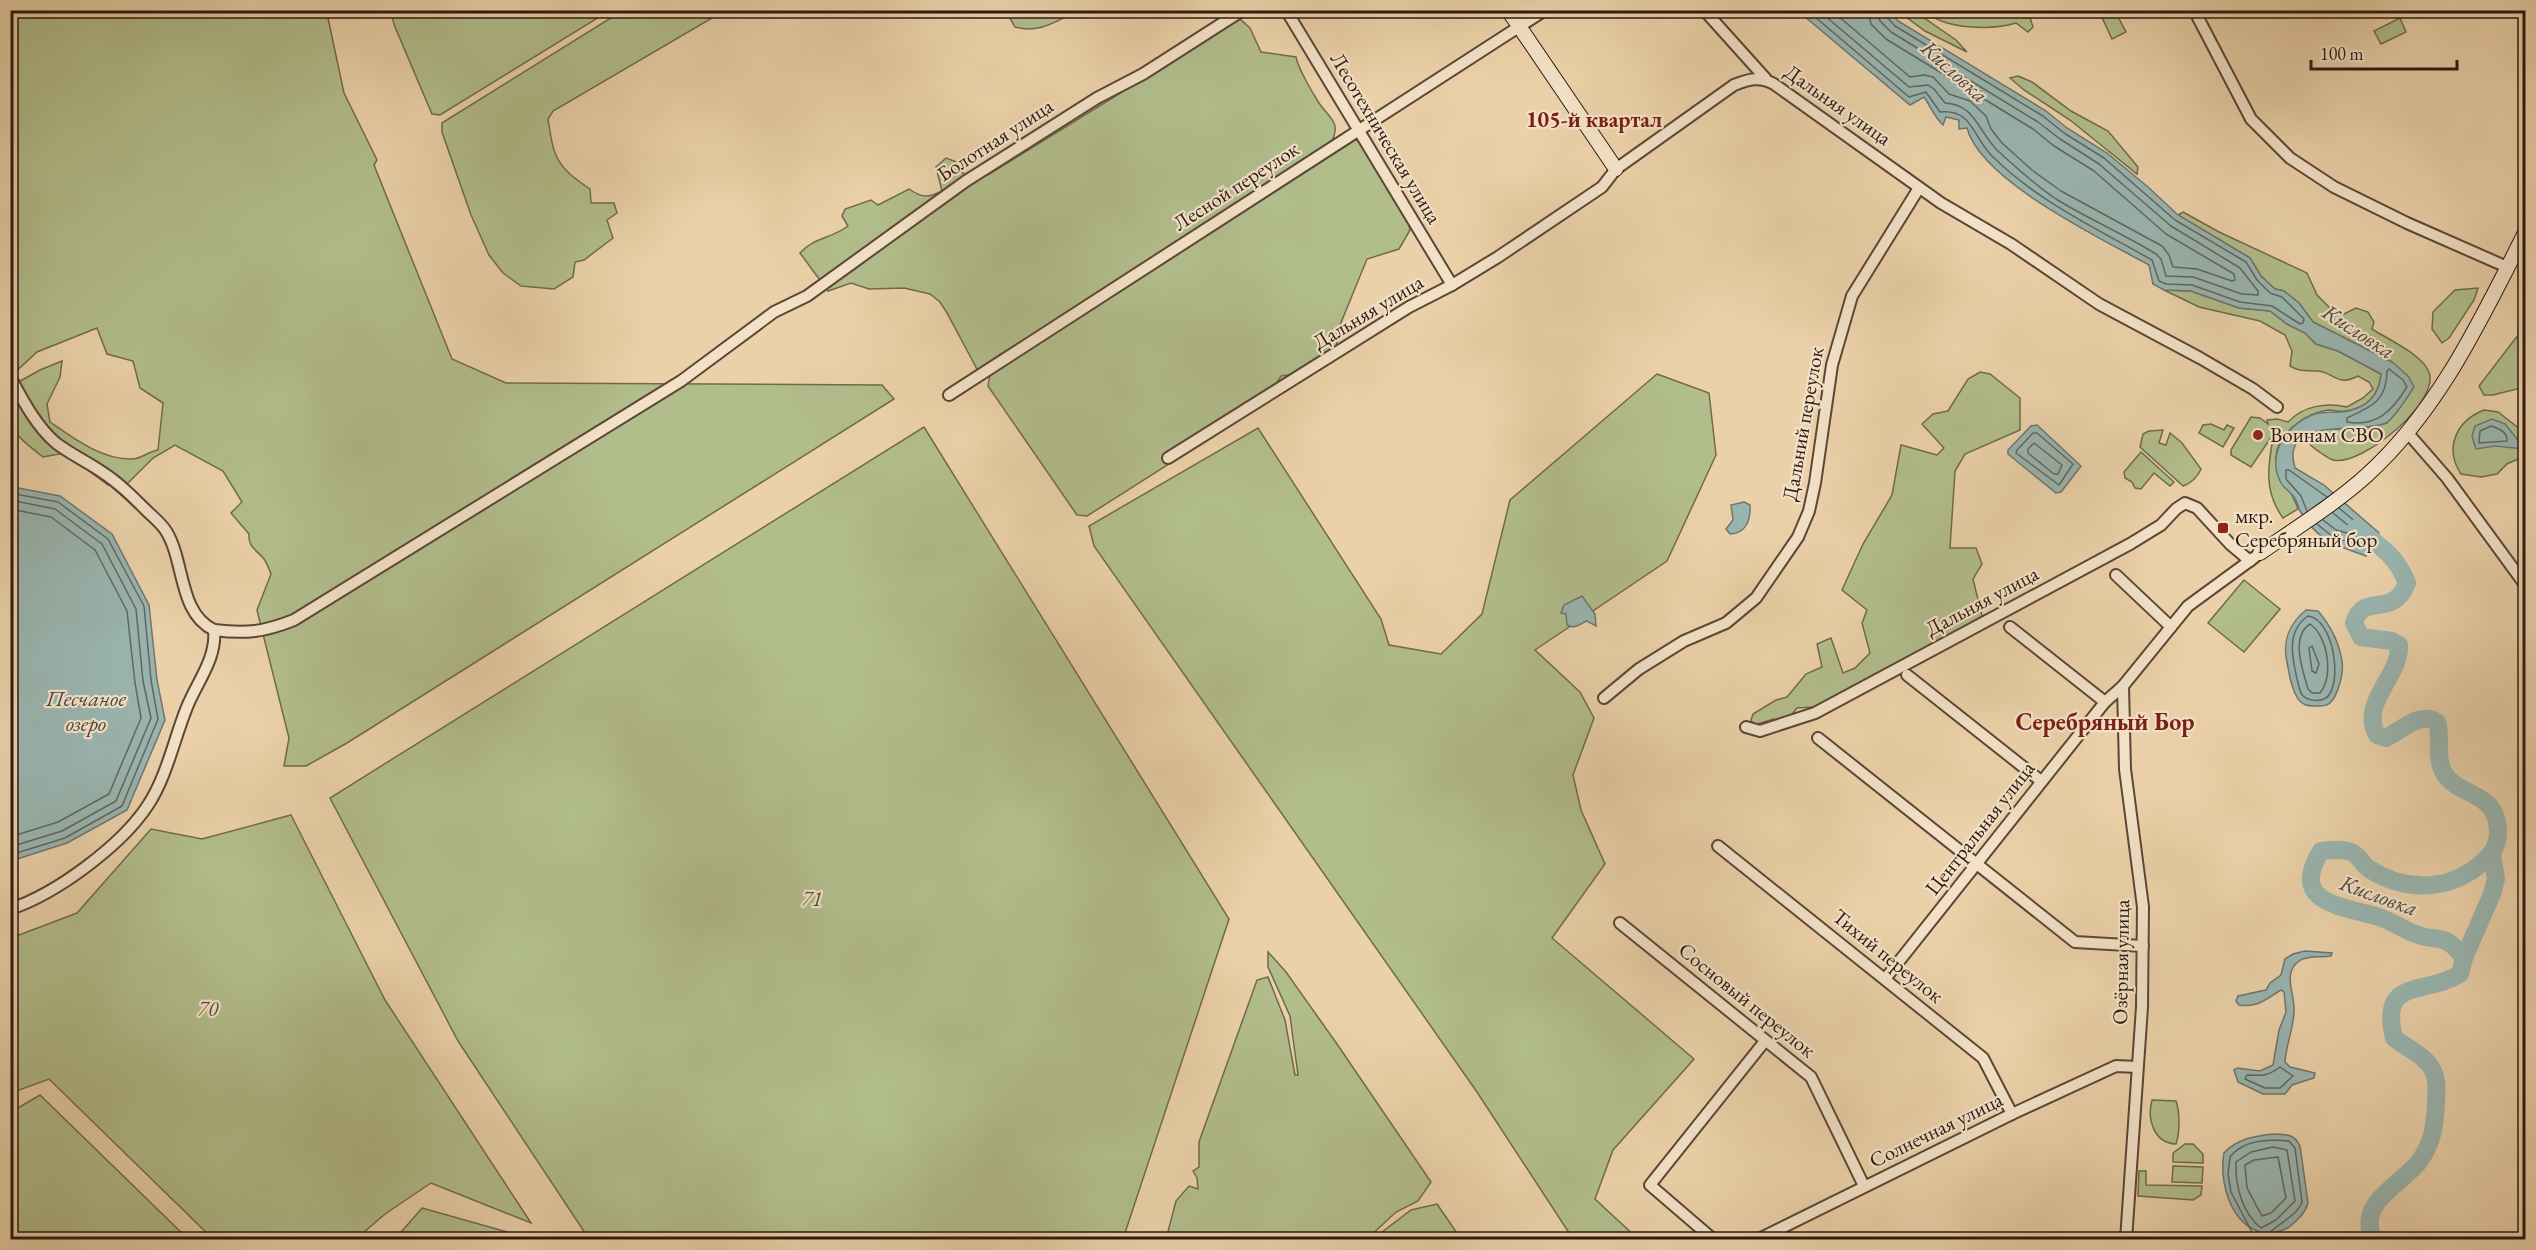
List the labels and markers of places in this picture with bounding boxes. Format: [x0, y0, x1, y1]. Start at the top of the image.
place label: Воинам СВО [2270, 421, 2384, 448]
marker: Воинам СВО [2251, 428, 2265, 442]
place label: мкр. Серебряный бор [2235, 502, 2377, 553]
marker: мкр. Серебряный бор [2216, 521, 2230, 535]

